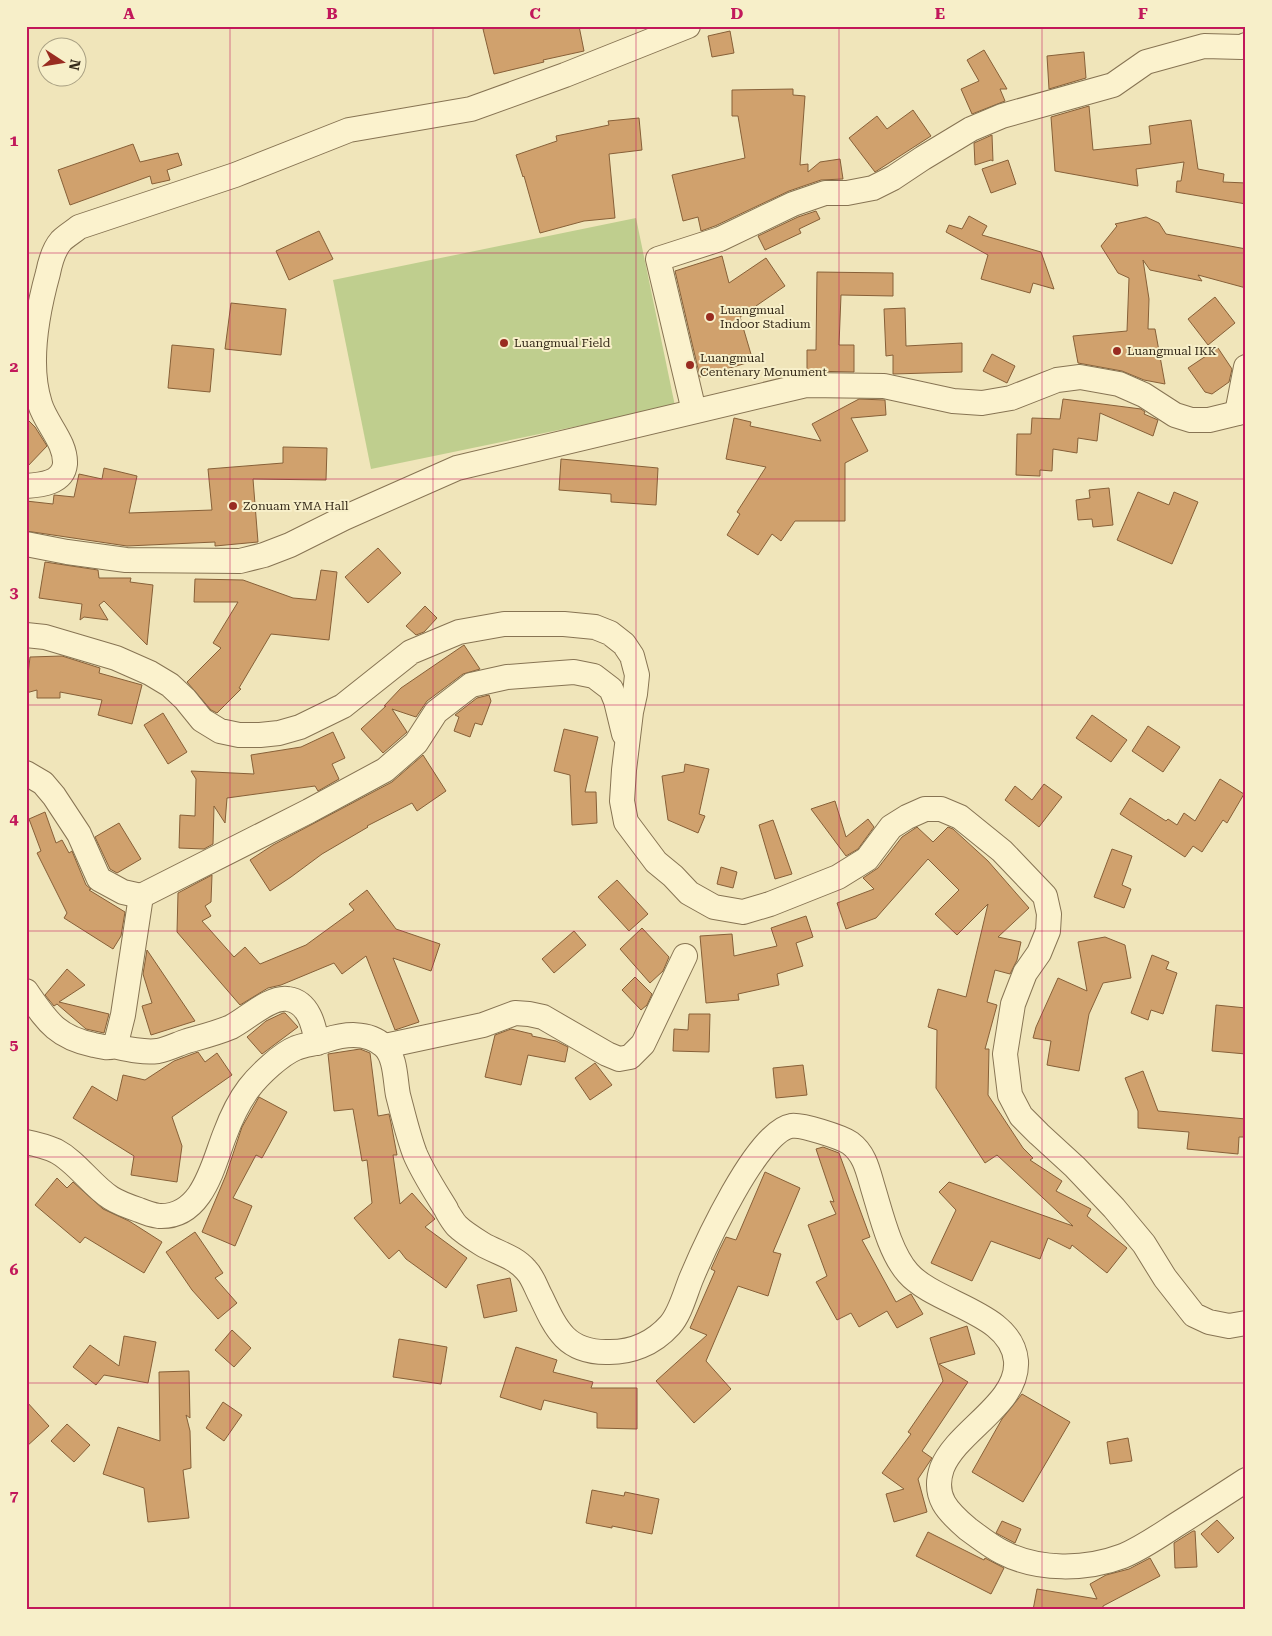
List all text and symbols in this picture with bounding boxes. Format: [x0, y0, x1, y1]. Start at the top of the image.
text: A [123, 4, 135, 23]
text: B [326, 4, 338, 23]
text: C [529, 4, 541, 23]
text: D [731, 4, 744, 23]
text: E [935, 4, 945, 23]
text: F [1138, 4, 1148, 23]
north arrow [38, 38, 88, 88]
text: N [66, 58, 84, 72]
text: 1 [10, 131, 19, 150]
place label: Luangmual Indoor Stadium [720, 303, 811, 331]
marker: Luangmual Indoor Stadium [704, 311, 716, 323]
place label: Luangmual Field [514, 336, 611, 350]
marker: Luangmual Field [498, 337, 510, 349]
place label: Luangmual IKK [1127, 344, 1217, 358]
marker: Luangmual IKK [1111, 345, 1123, 357]
place label: Luangmual Centenary Monument [700, 351, 828, 379]
text: 2 [10, 357, 19, 376]
marker: Luangmual Centenary Monument [684, 359, 696, 371]
place label: Zonuam YMA Hall [243, 499, 349, 513]
marker: Zonuam YMA Hall [227, 500, 239, 512]
text: 3 [10, 583, 19, 602]
text: 4 [10, 809, 19, 828]
text: 5 [10, 1035, 19, 1054]
text: 6 [10, 1260, 19, 1279]
text: 7 [10, 1486, 19, 1505]

